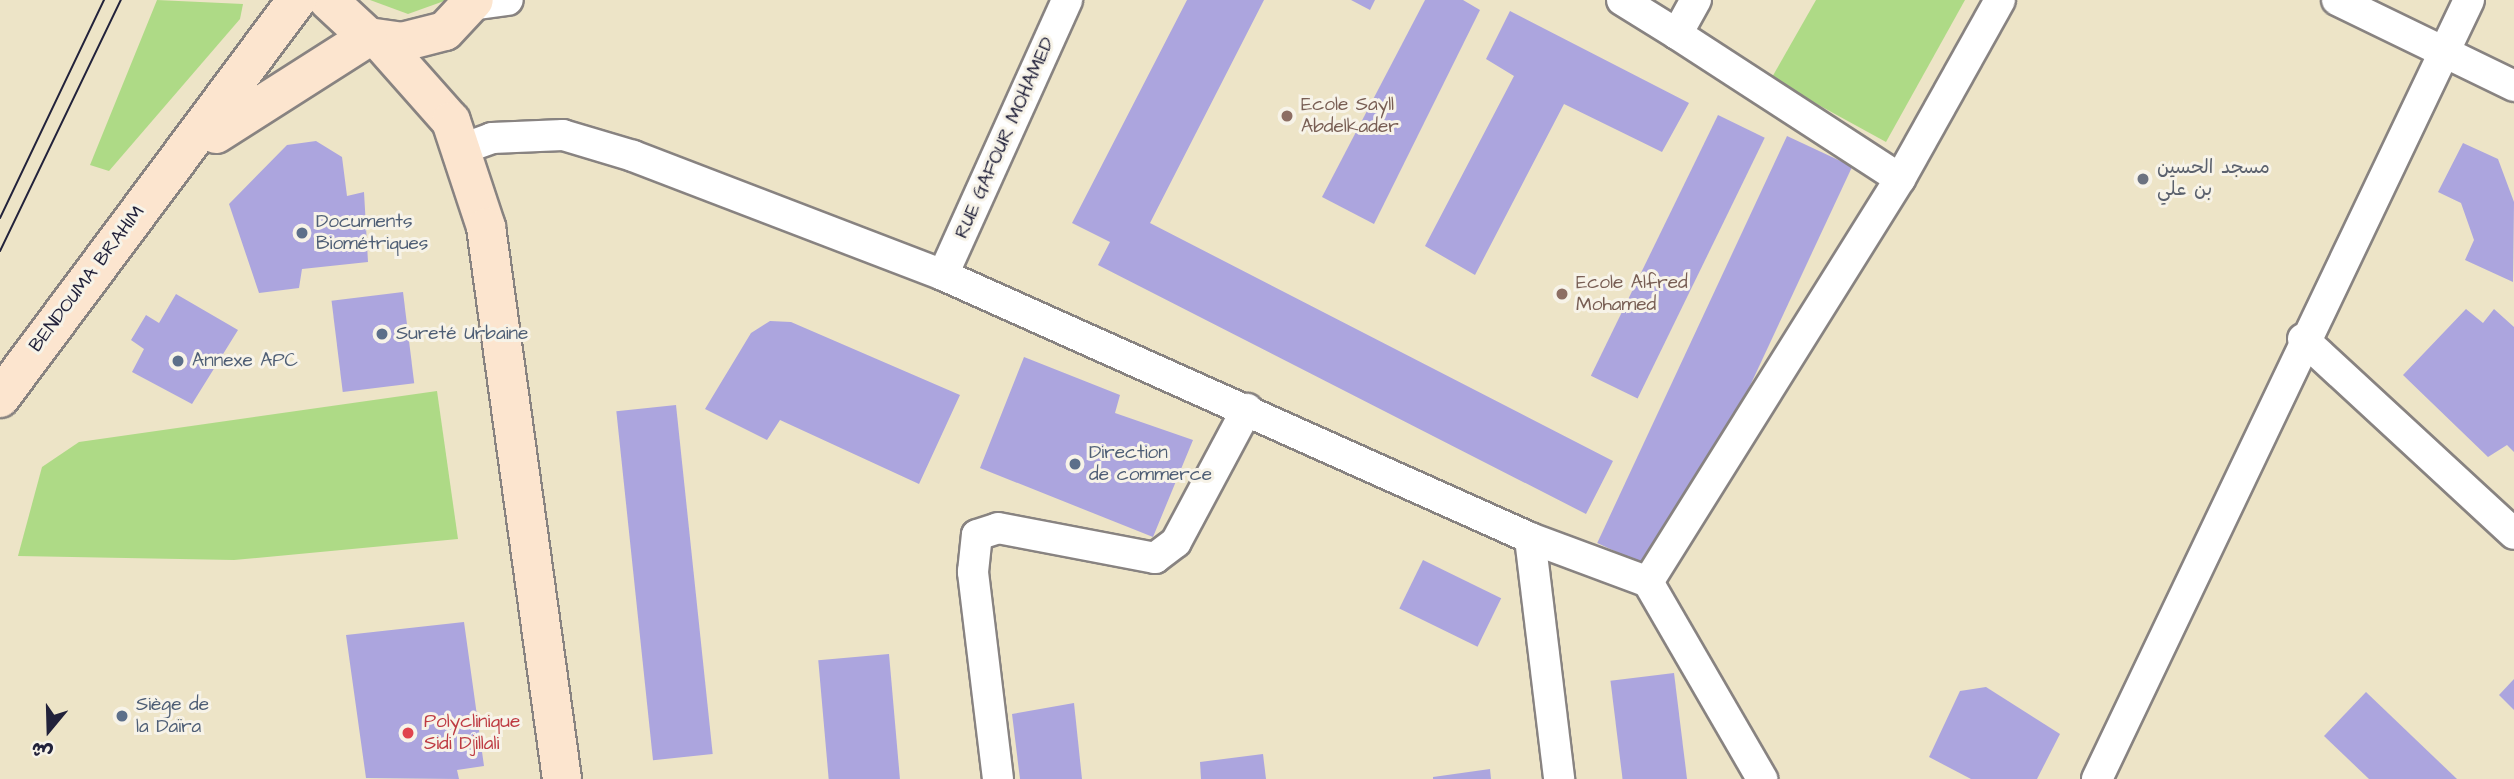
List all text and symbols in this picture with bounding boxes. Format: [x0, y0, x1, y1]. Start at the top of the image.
street label: RUE GAFOUR MOHAMED [950, 34, 1060, 242]
place label: Ecole Sayll Abdelkader [1301, 94, 1399, 138]
marker: Ecole Sayll Abdelkader [1279, 108, 1295, 124]
place label: مسجد الحسين بن علي [2157, 157, 2270, 201]
marker: مسجد الحسين بن علي [2135, 171, 2151, 187]
street label: BENDOUMA BRAHIM [25, 201, 149, 357]
place label: Documents Biométriques [316, 211, 428, 255]
marker: Documents Biométriques [294, 225, 310, 241]
place label: Ecole Alfred Mohamed [1576, 272, 1688, 316]
marker: Ecole Alfred Mohamed [1554, 286, 1570, 302]
place label: Sureté Urbaine [396, 323, 528, 345]
marker: Sureté Urbaine [374, 326, 390, 342]
place label: Annexe APC [192, 350, 298, 372]
marker: Annexe APC [170, 353, 186, 369]
place label: Direction de commerce [1089, 442, 1212, 486]
marker: Direction de commerce [1067, 456, 1083, 472]
place label: Siège de la Daïra [136, 694, 209, 738]
north arrow [14, 695, 84, 765]
marker: Siège de la Daïra [114, 708, 130, 724]
place label: Polyclinique Sidi Djillali [424, 711, 520, 755]
marker: Polyclinique Sidi Djillali [398, 723, 418, 743]
text: ش [28, 734, 56, 766]

